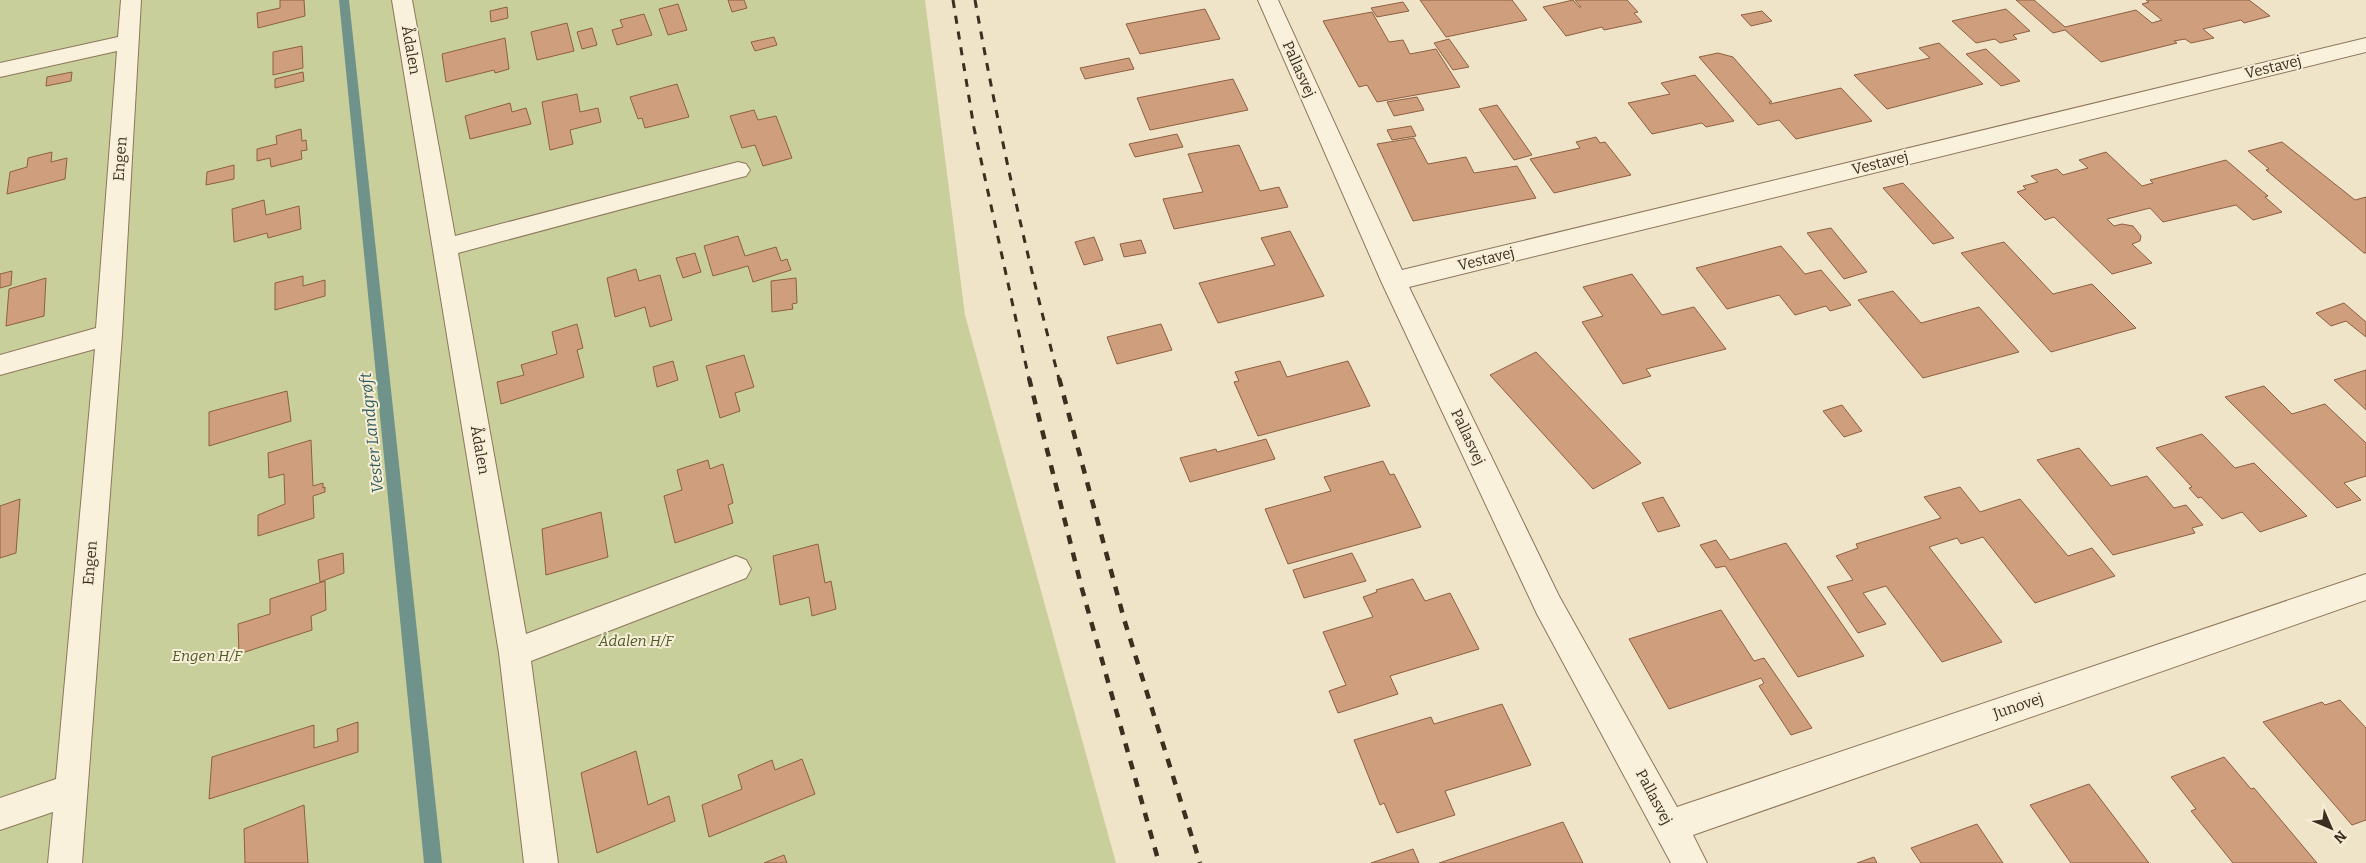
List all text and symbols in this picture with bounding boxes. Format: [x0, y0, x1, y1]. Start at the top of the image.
street label: Ådalen [398, 24, 424, 76]
street label: Pallasvej [1279, 38, 1319, 100]
street label: Vestavej [2243, 51, 2303, 83]
street label: Engen [109, 136, 131, 182]
street label: Vestavej [1850, 147, 1910, 179]
street label: Vestavej [1456, 243, 1516, 275]
water label: Vester Landgrøft [356, 371, 387, 494]
street label: Pallasvej [1447, 406, 1489, 468]
street label: Ådalen [467, 424, 493, 476]
street label: Engen [79, 540, 101, 586]
park label: Ådalen H/F [598, 632, 674, 650]
park label: Engen H/F [172, 647, 243, 665]
street label: Junovej [1990, 689, 2045, 723]
street label: Pallasvej [1632, 766, 1676, 828]
north arrow [2306, 803, 2356, 853]
text: N [2330, 827, 2350, 847]

